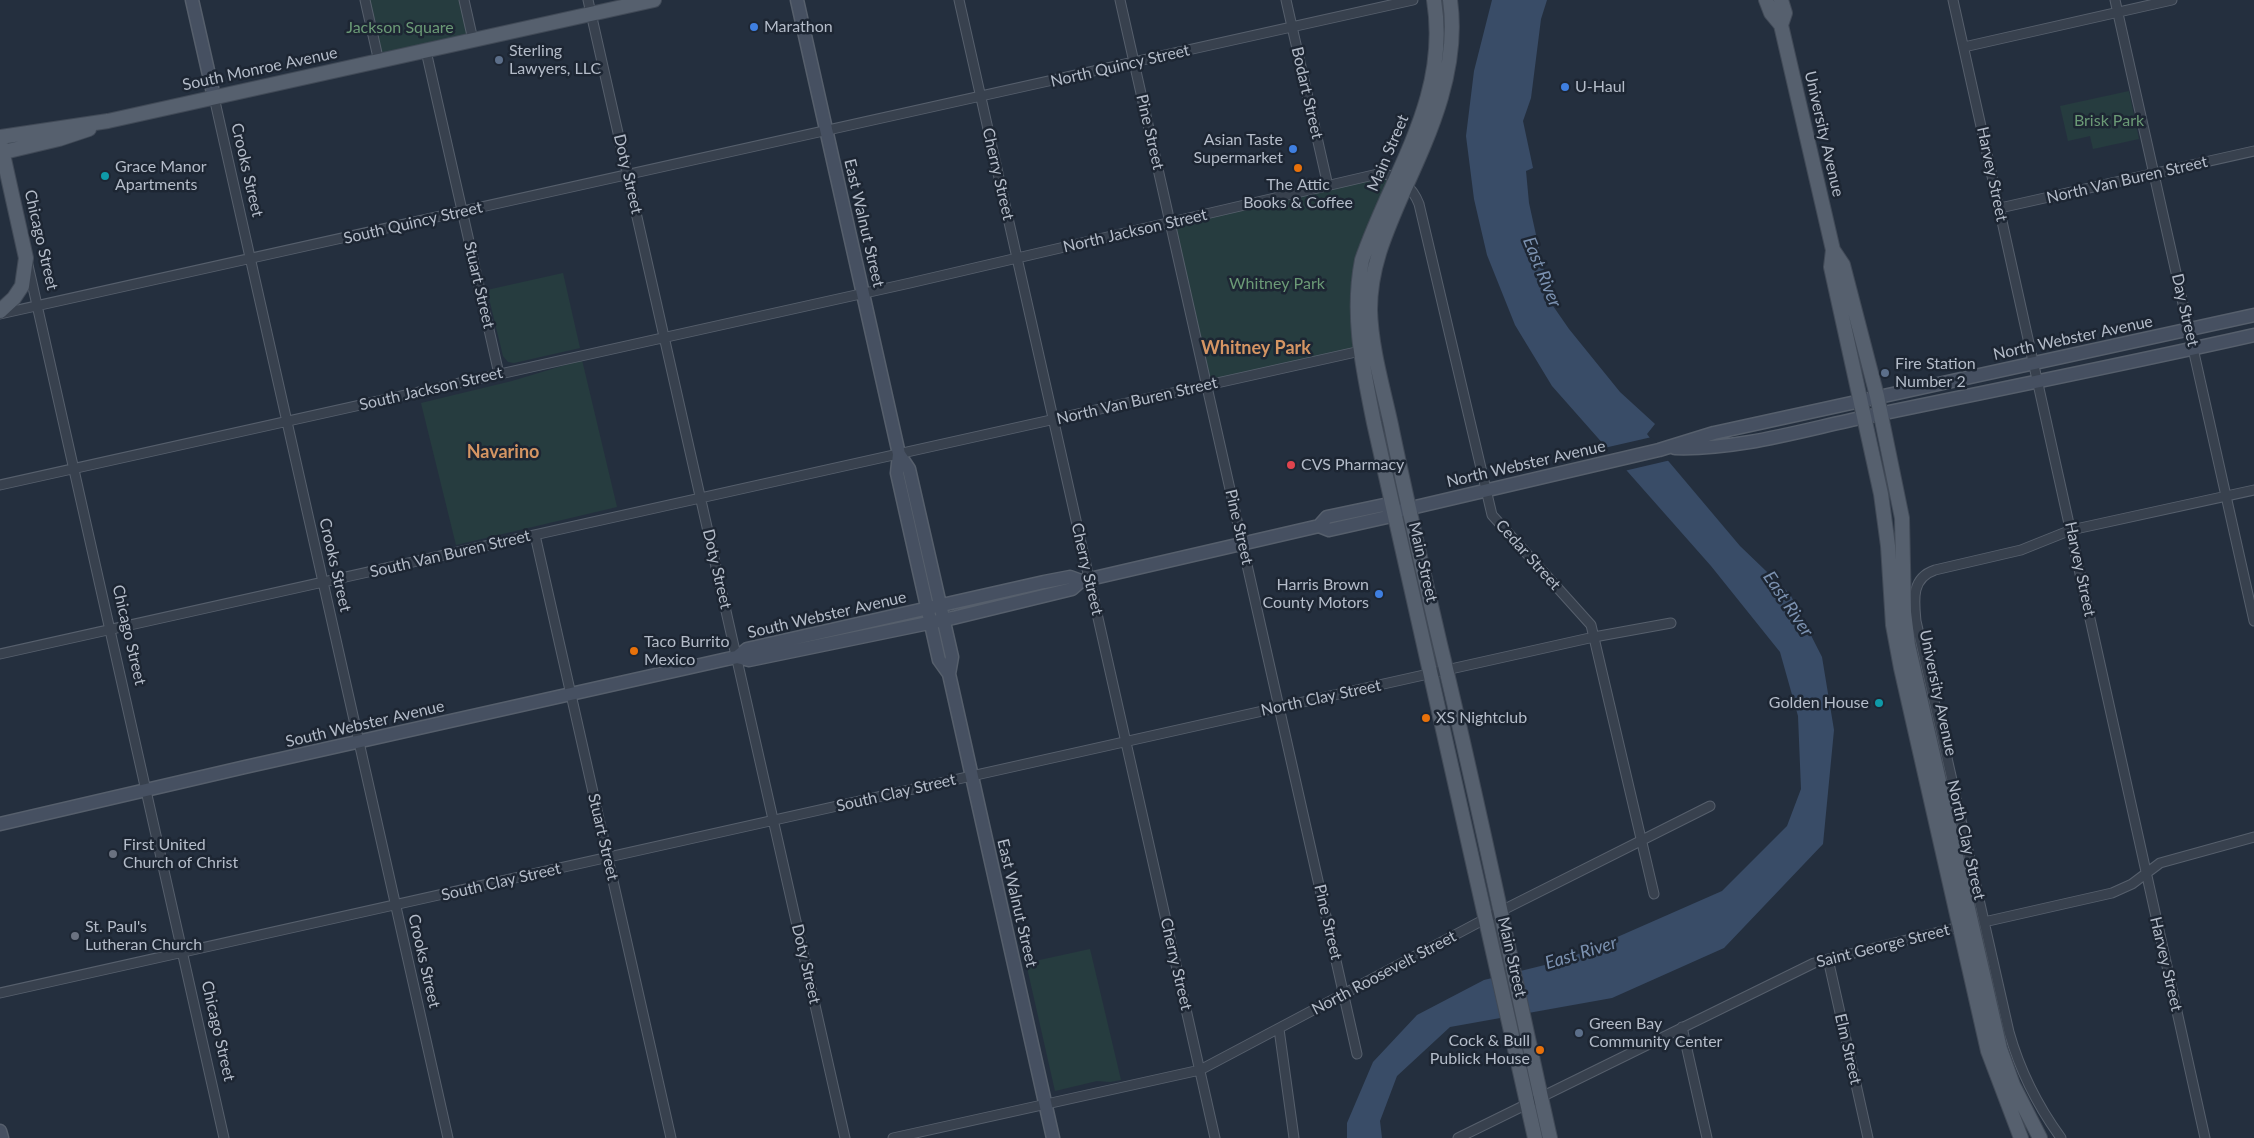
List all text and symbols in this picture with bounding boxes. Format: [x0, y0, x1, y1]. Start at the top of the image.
place label: Marathon [764, 17, 833, 37]
park label: Jackson Square [346, 18, 454, 38]
marker: Marathon [748, 21, 760, 33]
place label: Sterling Lawyers, LLC [509, 41, 601, 79]
street label: North Quincy Street [1049, 41, 1191, 91]
street label: South Monroe Avenue [181, 43, 339, 95]
street label: Bodart Street [1287, 45, 1327, 141]
marker: Sterling Lawyers, LLC [493, 54, 505, 66]
street label: University Avenue [1800, 69, 1848, 199]
place label: U-Haul [1575, 77, 1625, 97]
marker: U-Haul [1559, 81, 1571, 93]
street label: Pine Street [1132, 92, 1168, 172]
park label: Brisk Park [2074, 111, 2144, 131]
street label: Main Street [1363, 112, 1413, 194]
street label: Crooks Street [227, 121, 267, 219]
street label: Harvey Street [1973, 125, 2011, 223]
street label: Cherry Street [978, 126, 1018, 222]
place label: Asian Taste Supermarket [1194, 130, 1283, 168]
street label: Doty Street [610, 132, 646, 216]
marker: Asian Taste Supermarket [1287, 143, 1299, 155]
street label: North Van Buren Street [2045, 152, 2209, 208]
place label: Grace Manor Apartments [115, 157, 207, 195]
street label: East Walnut Street [840, 157, 888, 289]
marker: The Attic Books & Coffee [1292, 162, 1304, 174]
marker: Grace Manor Apartments [99, 170, 111, 182]
place label: The Attic Books & Coffee [1243, 175, 1353, 213]
street label: Chicago Street [20, 188, 62, 292]
street label: South Quincy Street [342, 198, 484, 248]
street label: North Jackson Street [1061, 205, 1209, 257]
water label: East River [1518, 234, 1566, 310]
street label: Stuart Street [460, 240, 498, 330]
street label: Day Street [2167, 272, 2203, 348]
park label: Whitney Park [1229, 274, 1325, 294]
street label: North Webster Avenue [1991, 312, 2155, 364]
district label: Whitney Park [1201, 337, 1311, 359]
place label: Fire Station Number 2 [1895, 354, 1976, 392]
street label: South Jackson Street [357, 363, 505, 415]
marker: Fire Station Number 2 [1879, 367, 1891, 379]
street label: North Van Buren Street [1055, 373, 1219, 429]
street label: North Webster Avenue [1445, 436, 1607, 492]
district label: Navarino [467, 441, 539, 463]
place label: CVS Pharmacy [1301, 455, 1404, 475]
marker: CVS Pharmacy [1285, 459, 1297, 471]
street label: Pine Street [1221, 487, 1257, 567]
street label: Crooks Street [315, 516, 355, 614]
street label: Cedar Street [1491, 516, 1565, 594]
street label: Main Street [1404, 520, 1442, 604]
street label: Harvey Street [2061, 520, 2099, 618]
street label: Cherry Street [1067, 521, 1107, 617]
street label: South Van Buren Street [368, 526, 532, 582]
street label: Doty Street [699, 527, 735, 611]
water label: East River [1758, 567, 1818, 641]
place label: Harris Brown County Motors [1263, 575, 1369, 613]
street label: Chicago Street [108, 583, 150, 687]
street label: South Webster Avenue [746, 587, 908, 643]
marker: Harris Brown County Motors [1373, 588, 1385, 600]
street label: University Avenue [1915, 628, 1961, 758]
place label: Taco Burrito Mexico [644, 632, 730, 670]
marker: Taco Burrito Mexico [628, 645, 640, 657]
street label: North Clay Street [1259, 676, 1383, 720]
place label: Golden House [1769, 693, 1869, 713]
street label: South Webster Avenue [284, 696, 446, 752]
marker: Golden House [1873, 697, 1885, 709]
place label: XS Nightclub [1436, 708, 1527, 728]
marker: XS Nightclub [1420, 712, 1432, 724]
street label: South Clay Street [834, 770, 958, 816]
street label: North Clay Street [1943, 778, 1989, 902]
street label: Stuart Street [584, 792, 622, 882]
place label: First United Church of Christ [123, 835, 238, 873]
street label: East Walnut Street [993, 837, 1041, 969]
marker: First United Church of Christ [107, 848, 119, 860]
street label: South Clay Street [439, 859, 563, 905]
street label: Pine Street [1310, 882, 1346, 962]
street label: Crooks Street [404, 912, 444, 1010]
street label: Main Street [1493, 915, 1531, 999]
street label: Harvey Street [2146, 915, 2186, 1013]
street label: Cherry Street [1156, 916, 1196, 1012]
place label: St. Paul's Lutheran Church [85, 917, 202, 955]
street label: Saint George Street [1814, 920, 1952, 972]
street label: Doty Street [788, 922, 824, 1006]
street label: North Roosevelt Street [1309, 927, 1459, 1019]
marker: St. Paul's Lutheran Church [69, 930, 81, 942]
water label: East River [1542, 932, 1620, 974]
street label: Chicago Street [197, 979, 239, 1083]
street label: Elm Street [1831, 1012, 1865, 1086]
place label: Green Bay Community Center [1589, 1014, 1722, 1052]
marker: Green Bay Community Center [1573, 1027, 1585, 1039]
place label: Cock & Bull Publick House [1430, 1031, 1530, 1069]
marker: Cock & Bull Publick House [1534, 1044, 1546, 1056]

